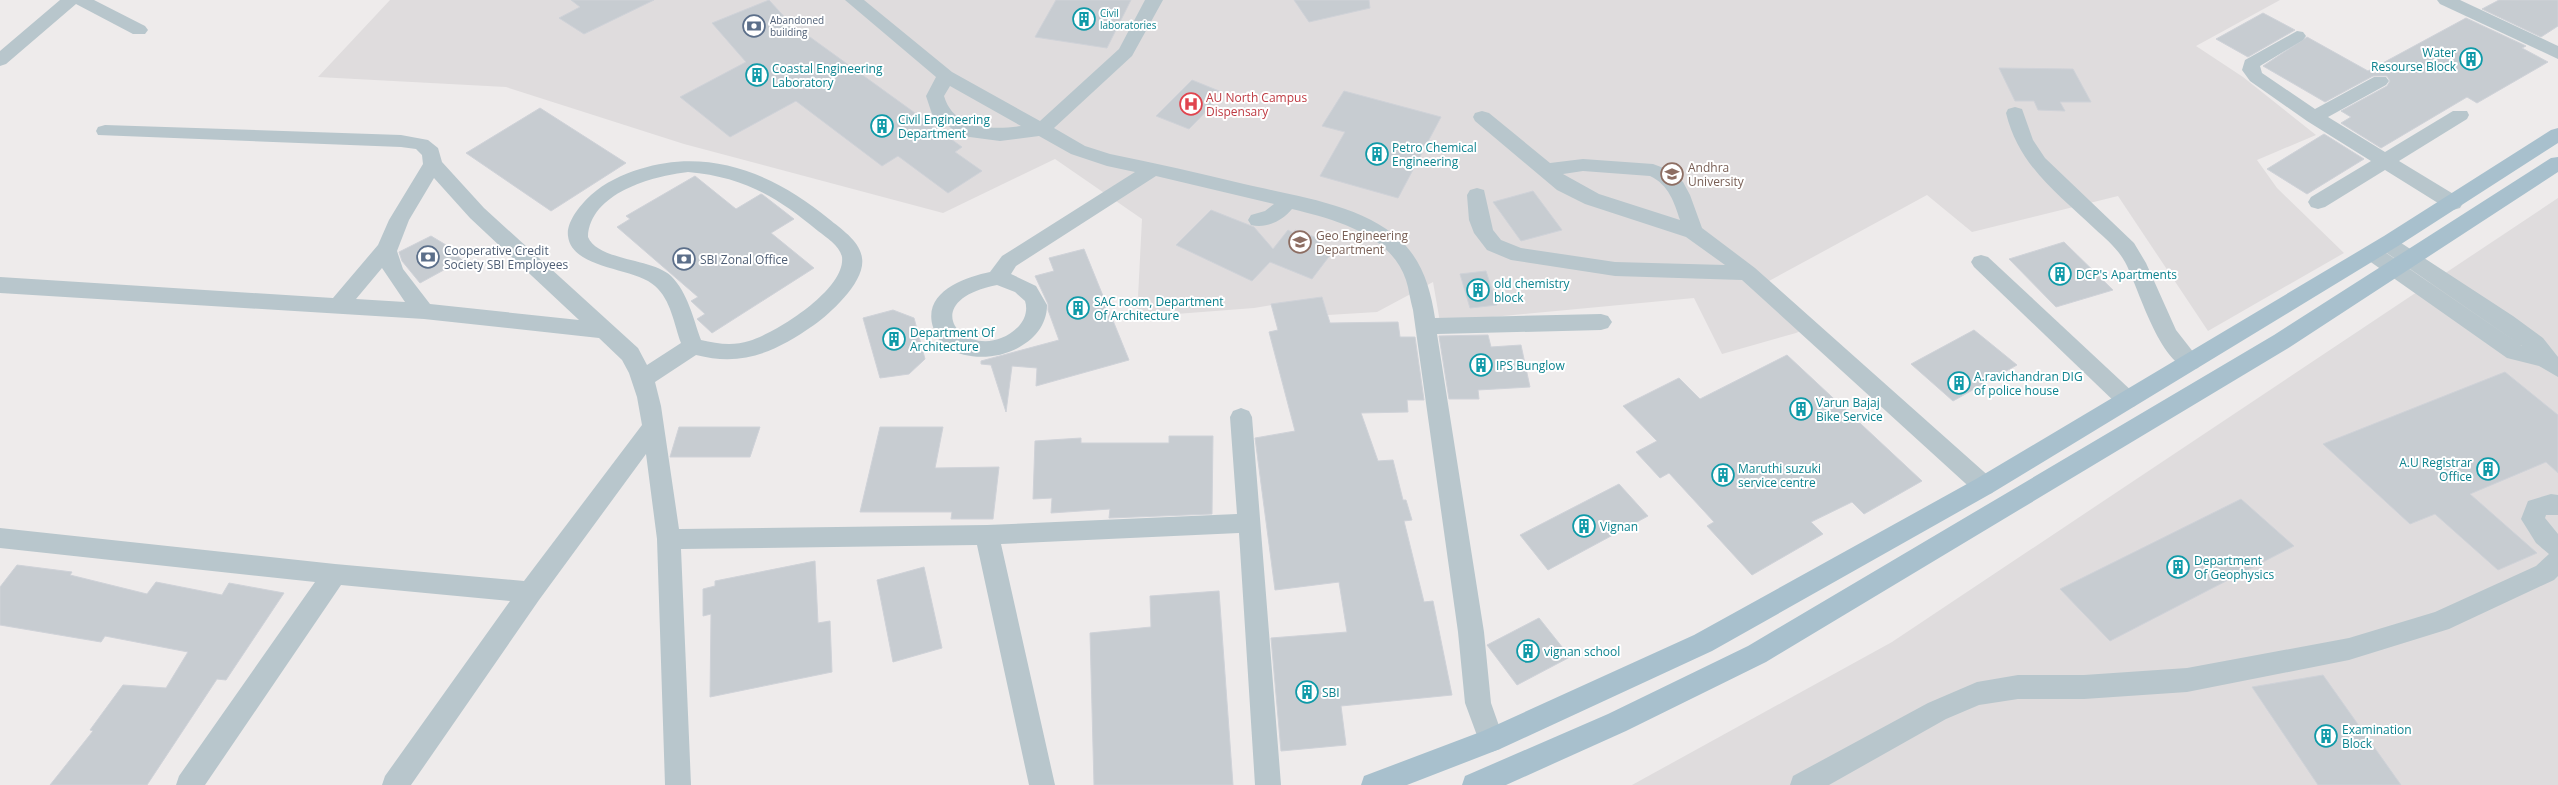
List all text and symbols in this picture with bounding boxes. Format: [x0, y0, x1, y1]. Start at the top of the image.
building icon: Civil laboratories [1071, 6, 1097, 32]
place label: Civil laboratories [1100, 6, 1157, 32]
bank icon: Abandoned building [741, 13, 767, 39]
place label: Abandoned building [770, 13, 824, 39]
place label: Water Resourse Block [2371, 44, 2457, 75]
building icon: Water Resourse Block [2458, 46, 2484, 72]
place label: Coastal Engineering Laboratory [772, 60, 883, 91]
building icon: Coastal Engineering Laboratory [744, 62, 770, 88]
place label: AU North Campus Dispensary [1206, 89, 1307, 120]
hospital icon: AU North Campus Dispensary [1178, 91, 1204, 117]
place label: Civil Engineering Department [898, 111, 990, 142]
building icon: Civil Engineering Department [869, 113, 895, 139]
place label: Petro Chemical Engineering [1392, 139, 1477, 170]
building icon: Petro Chemical Engineering [1364, 141, 1390, 167]
place label: Andhra University [1688, 159, 1745, 190]
school or university icon: Andhra University [1659, 161, 1685, 187]
place label: Geo Engineering Department [1316, 227, 1409, 258]
school or university icon: Geo Engineering Department [1287, 229, 1313, 255]
place label: Cooperative Credit Society SBI Employees [444, 242, 568, 273]
bank icon: Cooperative Credit Society SBI Employees [415, 244, 441, 270]
bank icon: SBI Zonal Office [671, 246, 697, 272]
place label: SBI Zonal Office [700, 251, 788, 268]
building icon: DCP's Apartments [2047, 261, 2073, 287]
place label: DCP's Apartments [2076, 266, 2177, 283]
place label: old chemistry block [1494, 275, 1571, 306]
building icon: old chemistry block [1465, 277, 1491, 303]
place label: SAC room, Department Of Architecture [1094, 293, 1224, 324]
building icon: SAC room, Department Of Architecture [1065, 295, 1091, 321]
place label: Department Of Architecture [910, 324, 996, 355]
building icon: Department Of Architecture [881, 326, 907, 352]
building icon: IPS Bunglow [1468, 352, 1494, 378]
place label: IPS Bunglow [1496, 357, 1566, 374]
place label: A.ravichandran DIG of police house [1974, 368, 2083, 399]
building icon: A.ravichandran DIG of police house [1946, 370, 1972, 396]
place label: Varun Bajaj Bike Service [1816, 394, 1883, 425]
building icon: Varun Bajaj Bike Service [1788, 396, 1814, 422]
place label: A.U Registrar Office [2399, 454, 2472, 485]
building icon: A.U Registrar Office [2475, 456, 2501, 482]
place label: Maruthi suzuki service centre [1738, 460, 1821, 491]
building icon: Maruthi suzuki service centre [1710, 462, 1736, 488]
building icon: Vignan [1571, 513, 1597, 539]
place label: Vignan [1600, 518, 1638, 535]
place label: Department Of Geophysics [2194, 552, 2274, 583]
building icon: Department Of Geophysics [2165, 554, 2191, 580]
building icon: vignan school [1515, 638, 1541, 664]
place label: vignan school [1544, 643, 1620, 660]
building icon: SBI [1294, 679, 1320, 705]
place label: SBI [1322, 684, 1340, 701]
place label: Examination Block [2342, 721, 2412, 752]
building icon: Examination Block [2313, 723, 2339, 749]

